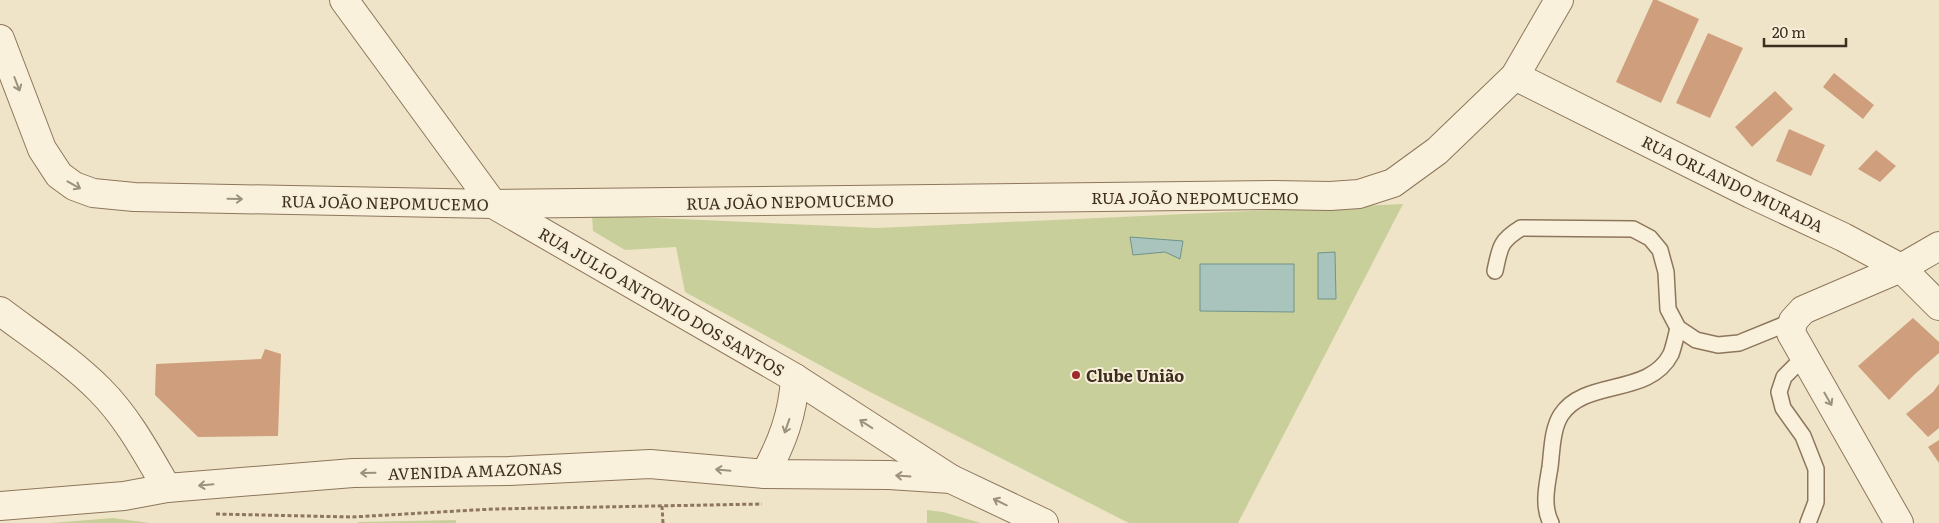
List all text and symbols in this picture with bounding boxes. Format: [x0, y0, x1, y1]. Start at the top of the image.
scale bar [1764, 15, 1846, 47]
text: 20 m [1772, 20, 1806, 43]
one-way arrow [13, 76, 23, 91]
street label: RUA ORLANDO MURADA [1638, 128, 1828, 238]
one-way arrow [67, 180, 82, 190]
street label: RUA JOÃO NEPOMUCEMO [1091, 185, 1299, 209]
street label: RUA JOÃO NEPOMUCEMO [686, 187, 894, 215]
street label: RUA JOÃO NEPOMUCEMO [281, 188, 489, 216]
one-way arrow [226, 194, 242, 204]
street label: RUA JULIO ANTONIO DOS SANTOS [535, 220, 789, 382]
place label: Clube União [1086, 363, 1184, 387]
marker: Clube União [1070, 369, 1082, 381]
one-way arrow [1824, 392, 1834, 406]
one-way arrow [782, 418, 791, 433]
one-way arrow [860, 419, 874, 429]
street label: AVENIDA AMAZONAS [387, 455, 563, 485]
one-way arrow [715, 465, 731, 475]
one-way arrow [361, 468, 377, 478]
one-way arrow [895, 471, 911, 480]
one-way arrow [199, 480, 215, 490]
one-way arrow [993, 497, 1008, 506]

